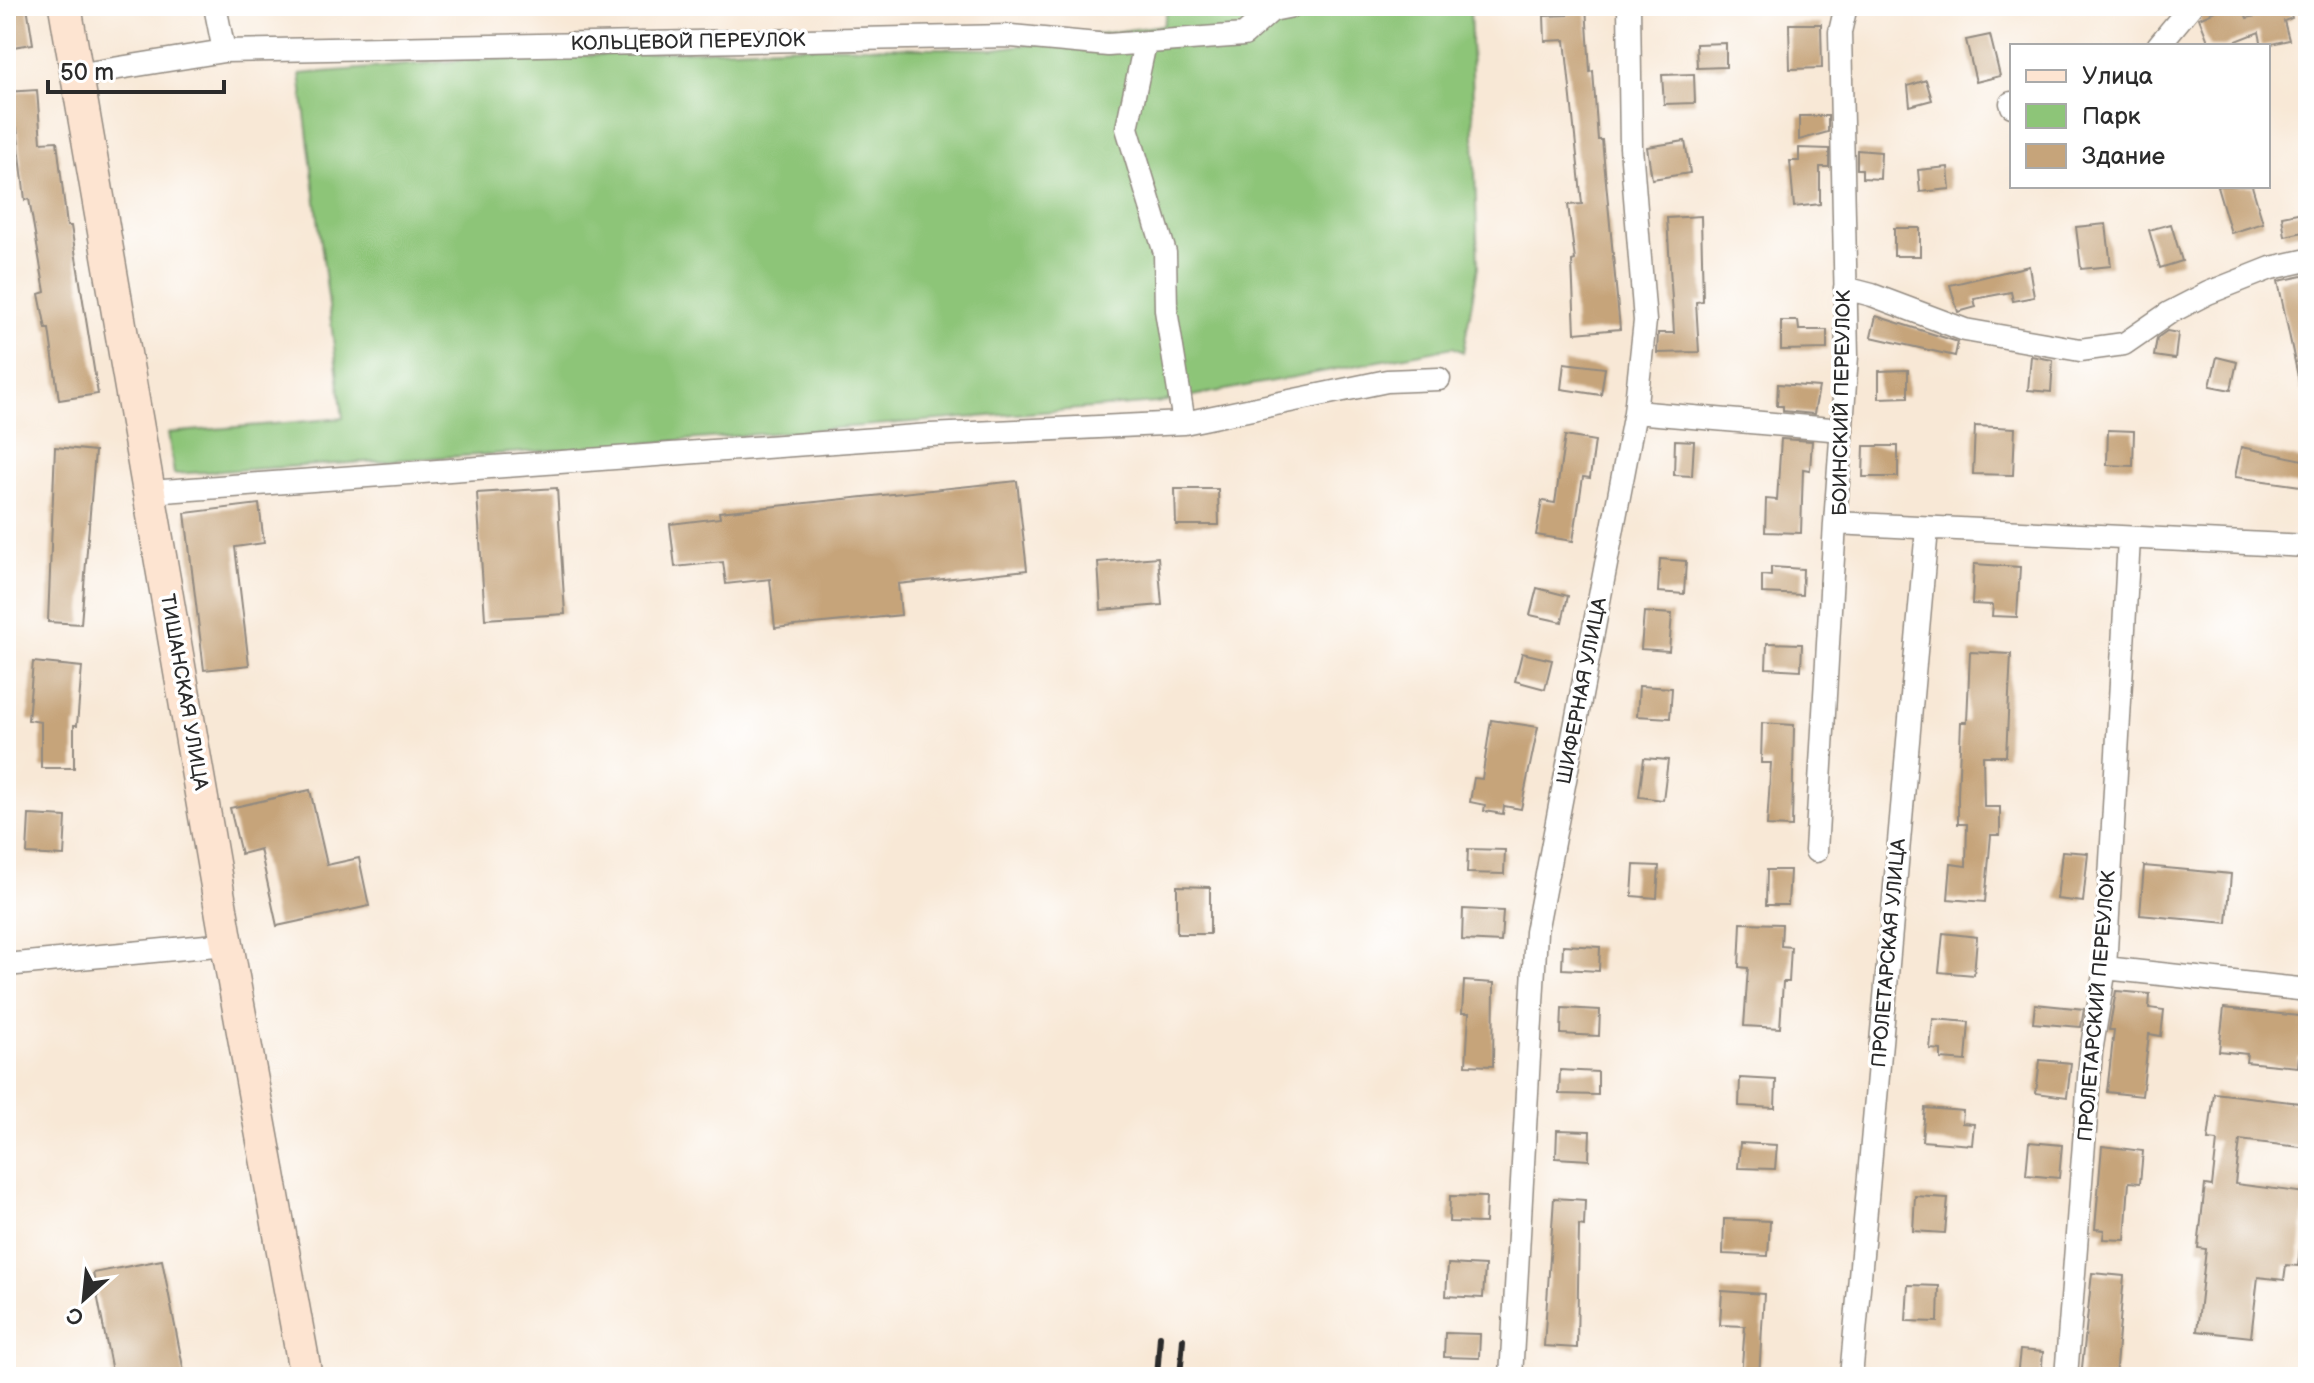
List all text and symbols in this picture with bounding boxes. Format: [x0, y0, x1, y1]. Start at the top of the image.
street label: КОЛЬЦЕВОЙ ПЕРЕУЛОК [570, 28, 806, 56]
scale bar [48, 44, 224, 94]
legend [2010, 44, 2270, 188]
text: 50 m [60, 58, 114, 87]
text: Улица [2082, 62, 2153, 91]
text: Парк [2082, 102, 2141, 131]
text: Здание [2082, 142, 2165, 171]
street label: БОИНСКИЙ ПЕРЕУЛОК [1828, 290, 1856, 516]
street label: ТИШАНСКАЯ УЛИЦА [155, 592, 213, 793]
street label: ШИФЕРНАЯ УЛИЦА [1552, 595, 1612, 786]
street label: ПРОЛЕТАРСКАЯ УЛИЦА [1867, 837, 1911, 1068]
street label: ПРОЛЕТАРСКИЙ ПЕРЕУЛОК [2073, 869, 2121, 1142]
north arrow [44, 1259, 124, 1339]
text: С [63, 1300, 89, 1331]

